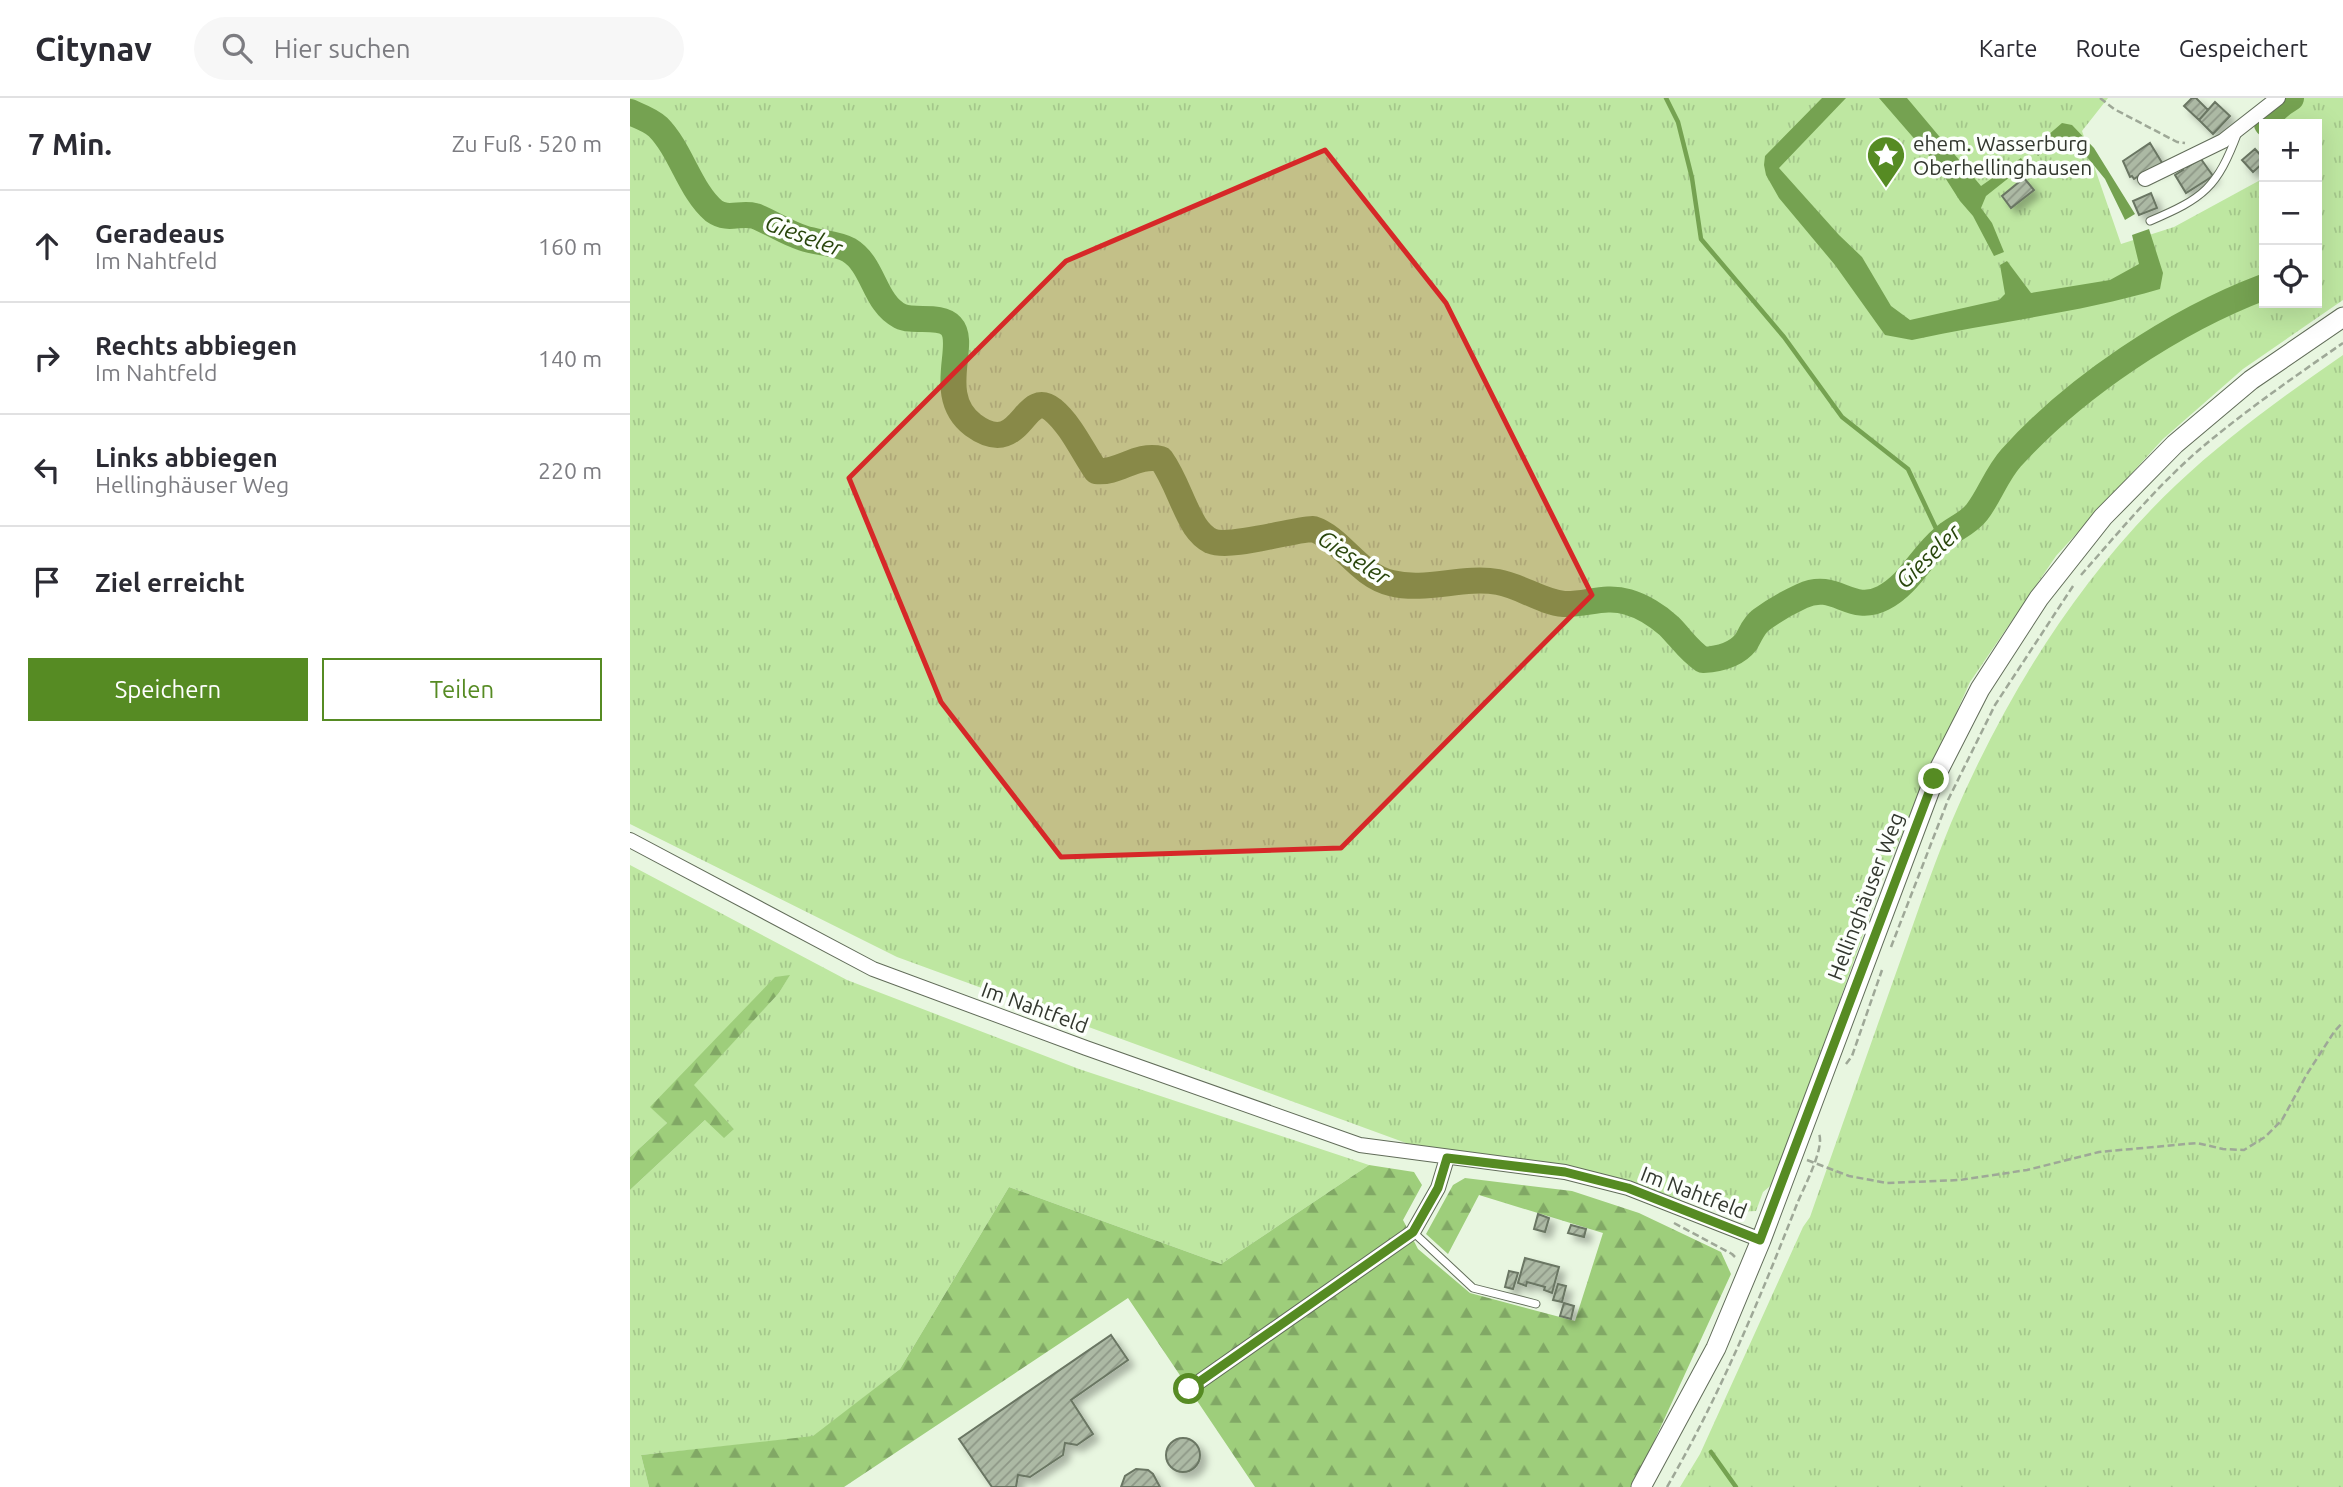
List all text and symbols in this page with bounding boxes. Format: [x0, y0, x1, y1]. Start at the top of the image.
search box [194, 17, 684, 80]
icon: search [218, 29, 256, 67]
text: Citynav [35, 30, 152, 67]
text: Hier suchen [274, 34, 411, 63]
text: Karte [1979, 35, 2037, 62]
text: Route [2075, 35, 2141, 62]
text: Gespeichert [2179, 35, 2308, 62]
map controls [2259, 119, 2322, 308]
button: + [2259, 119, 2322, 182]
text: 7 Min. [28, 127, 112, 161]
text: Zu Fuß · 520 m [452, 131, 602, 156]
place label: ehem. Wasserburg Oberhellinghausen [1913, 131, 2092, 179]
place icon: ehem. Wasserburg Oberhellinghausen [1865, 134, 1907, 189]
button: − [2259, 182, 2322, 245]
water label: Gieseler [762, 210, 847, 261]
text: Geradeaus [95, 219, 225, 248]
icon: ahead [28, 227, 66, 265]
text: 160 m [538, 234, 602, 259]
button: locate [2259, 245, 2322, 308]
text: Im Nahtfeld [95, 248, 217, 273]
text: Rechts abbiegen [95, 331, 297, 360]
icon: right [28, 339, 66, 377]
text: 140 m [538, 346, 602, 371]
text: Im Nahtfeld [95, 360, 217, 385]
text: Links abbiegen [95, 443, 278, 472]
icon: left [28, 451, 66, 489]
text: 220 m [538, 458, 602, 483]
text: Hellinghäuser Weg [95, 472, 289, 497]
water label: Gieseler [1890, 518, 1966, 593]
water label: Gieseler [1314, 525, 1395, 590]
icon: arrive [28, 563, 66, 601]
text: Ziel erreicht [95, 568, 245, 597]
button: Speichern [28, 658, 308, 721]
button: Teilen [322, 658, 602, 721]
route end [1918, 763, 1949, 794]
street label: Hellinghäuser Weg [1822, 809, 1908, 983]
street label: Im Nahtfeld [978, 977, 1092, 1037]
street label: Im Nahtfeld [1638, 1161, 1750, 1223]
route start [1173, 1373, 1204, 1404]

